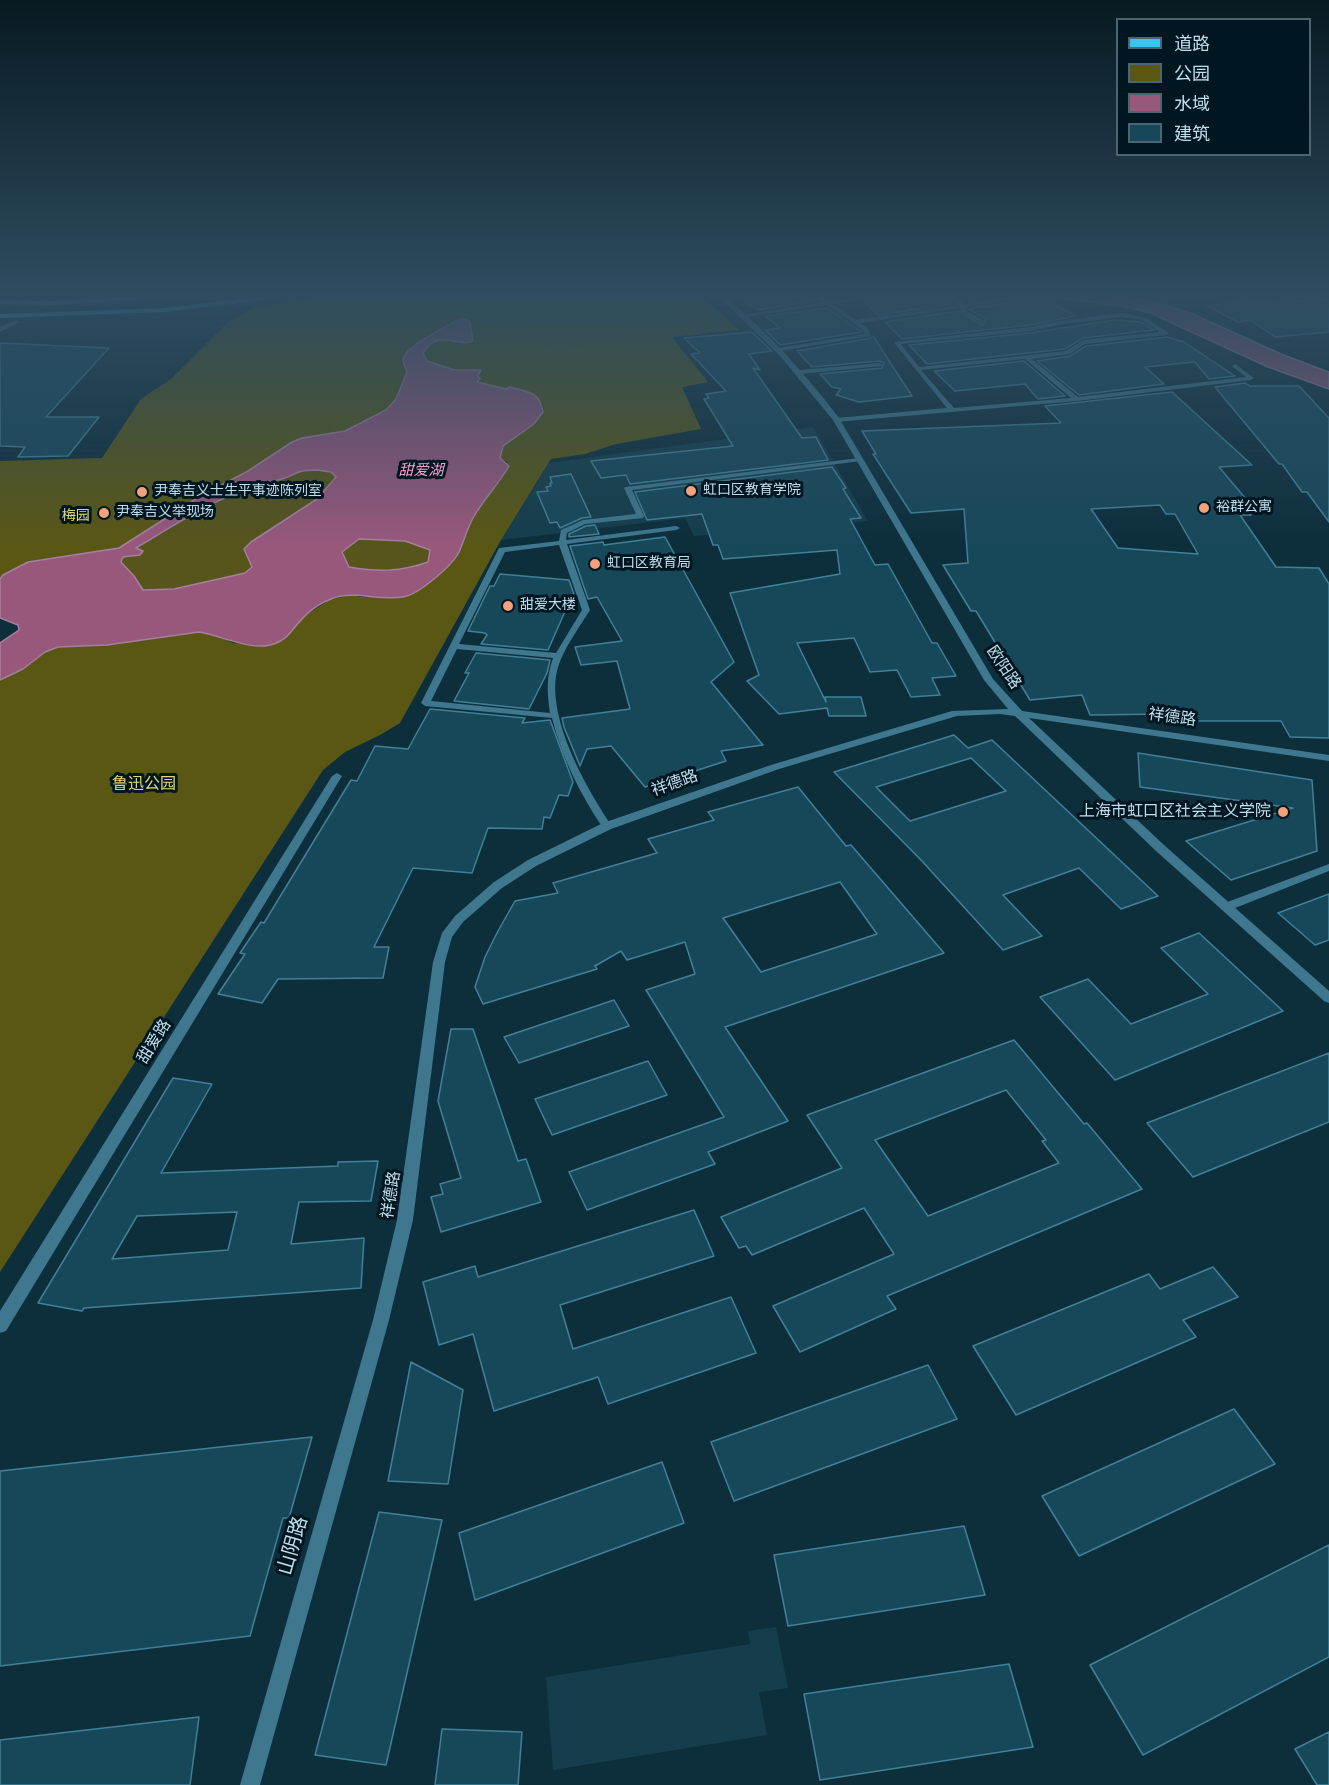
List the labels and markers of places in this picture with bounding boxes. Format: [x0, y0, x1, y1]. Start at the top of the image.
place label: 虹口区教育学院 [703, 483, 801, 499]
place label: 尹奉吉义士生平事迹陈列室 [154, 484, 322, 500]
marker: 虹口区教育学院 [684, 484, 698, 498]
marker: 尹奉吉义士生平事迹陈列室 [135, 485, 149, 499]
place label: 裕群公寓 [1216, 500, 1272, 516]
marker: 裕群公寓 [1197, 501, 1211, 515]
place label: 尹奉吉义举现场 [116, 505, 214, 521]
marker: 尹奉吉义举现场 [97, 506, 111, 520]
place label: 虹口区教育局 [607, 556, 691, 572]
marker: 虹口区教育局 [588, 557, 602, 571]
place label: 甜爱大楼 [520, 598, 576, 614]
marker: 甜爱大楼 [501, 599, 515, 613]
place label: 上海市虹口区社会主义学院 [1079, 802, 1271, 822]
marker: 上海市虹口区社会主义学院 [1276, 805, 1290, 819]

